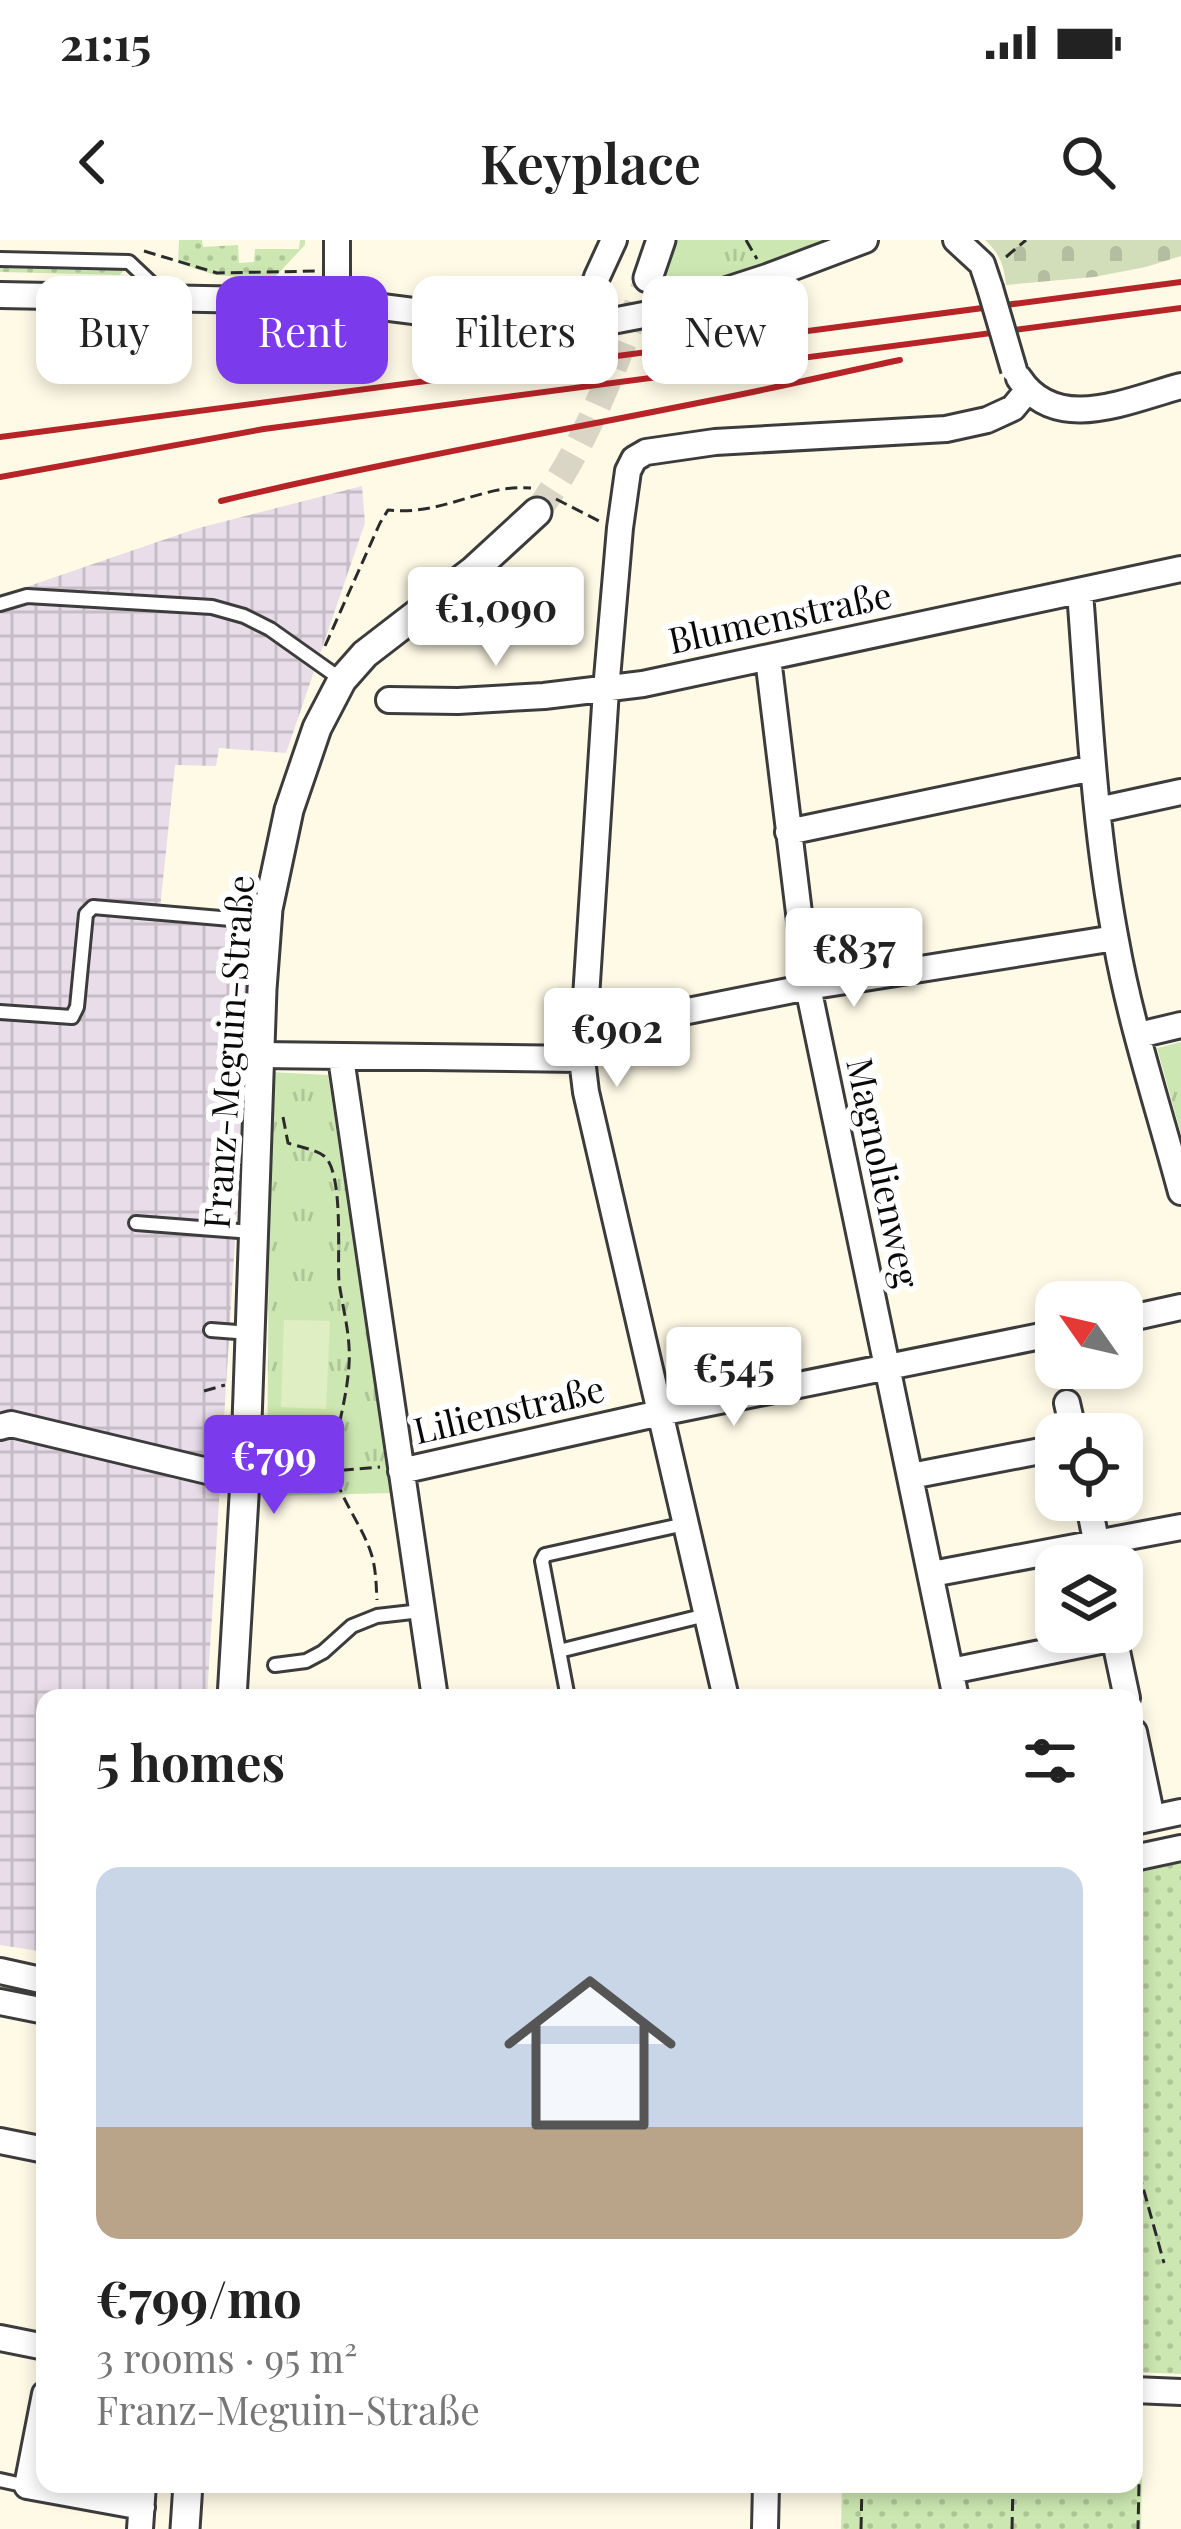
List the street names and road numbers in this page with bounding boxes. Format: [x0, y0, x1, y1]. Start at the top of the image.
street label: Blumenstraße [664, 569, 896, 663]
street label: Franz-Meguin-Straße [191, 873, 263, 1230]
street label: Magnolienweg [837, 1053, 933, 1292]
street label: Lilienstraße [408, 1363, 609, 1453]

